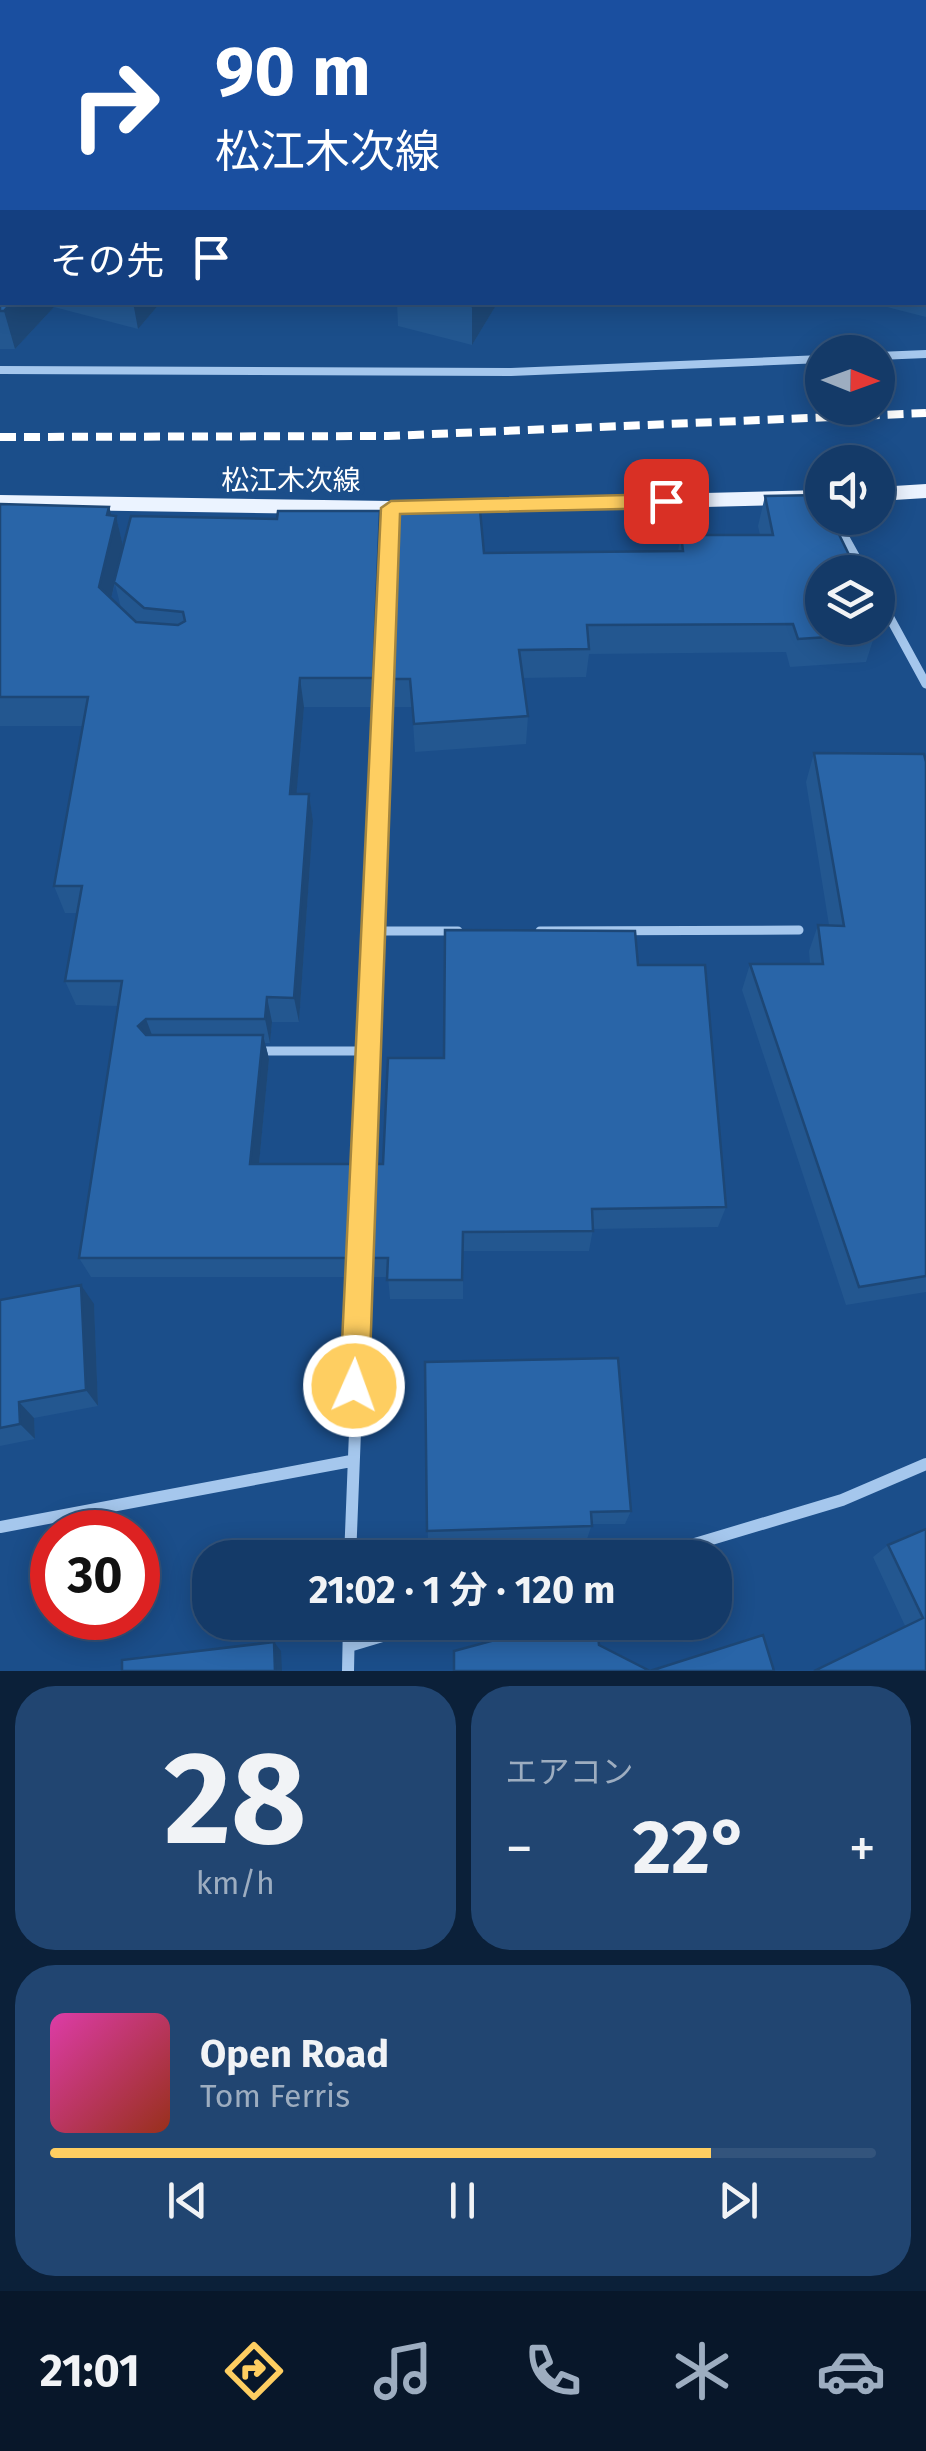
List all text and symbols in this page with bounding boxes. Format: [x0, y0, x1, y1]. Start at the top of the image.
text: 90 m [215, 30, 371, 114]
icon: right [50, 40, 180, 170]
text: 松江木次線 [215, 125, 440, 179]
icon: arrive [184, 230, 239, 285]
text: その先 [50, 238, 164, 284]
north arrow [805, 335, 895, 425]
map controls [805, 335, 895, 645]
button: sound [805, 445, 895, 535]
pin [624, 459, 709, 544]
street label: 松江木次線 [221, 464, 361, 497]
icon: arrive [639, 474, 694, 529]
button: layers [805, 555, 895, 645]
position arrow [302, 1334, 406, 1438]
speed limit sign: 30 [30, 1510, 160, 1640]
text: 21:02 · 1 分 · 120 m [309, 1567, 615, 1613]
text: 28 [164, 1721, 307, 1877]
text: エアコン [506, 1753, 634, 1791]
text: 22° [632, 1803, 749, 1893]
text: − [506, 1816, 533, 1882]
text: + [849, 1816, 876, 1882]
text: km/h [196, 1864, 275, 1902]
text: Open Road [200, 2031, 389, 2077]
text: Tom Ferris [200, 2077, 350, 2115]
icon: previous [160, 2173, 215, 2228]
icon: pause [435, 2173, 490, 2228]
icon: next [711, 2173, 766, 2228]
icon: directions [219, 2336, 289, 2406]
icon: music [368, 2336, 438, 2406]
icon: phone [518, 2336, 588, 2406]
icon: climate [667, 2336, 737, 2406]
icon: car [816, 2336, 886, 2406]
text: 21:01 [40, 2344, 140, 2398]

